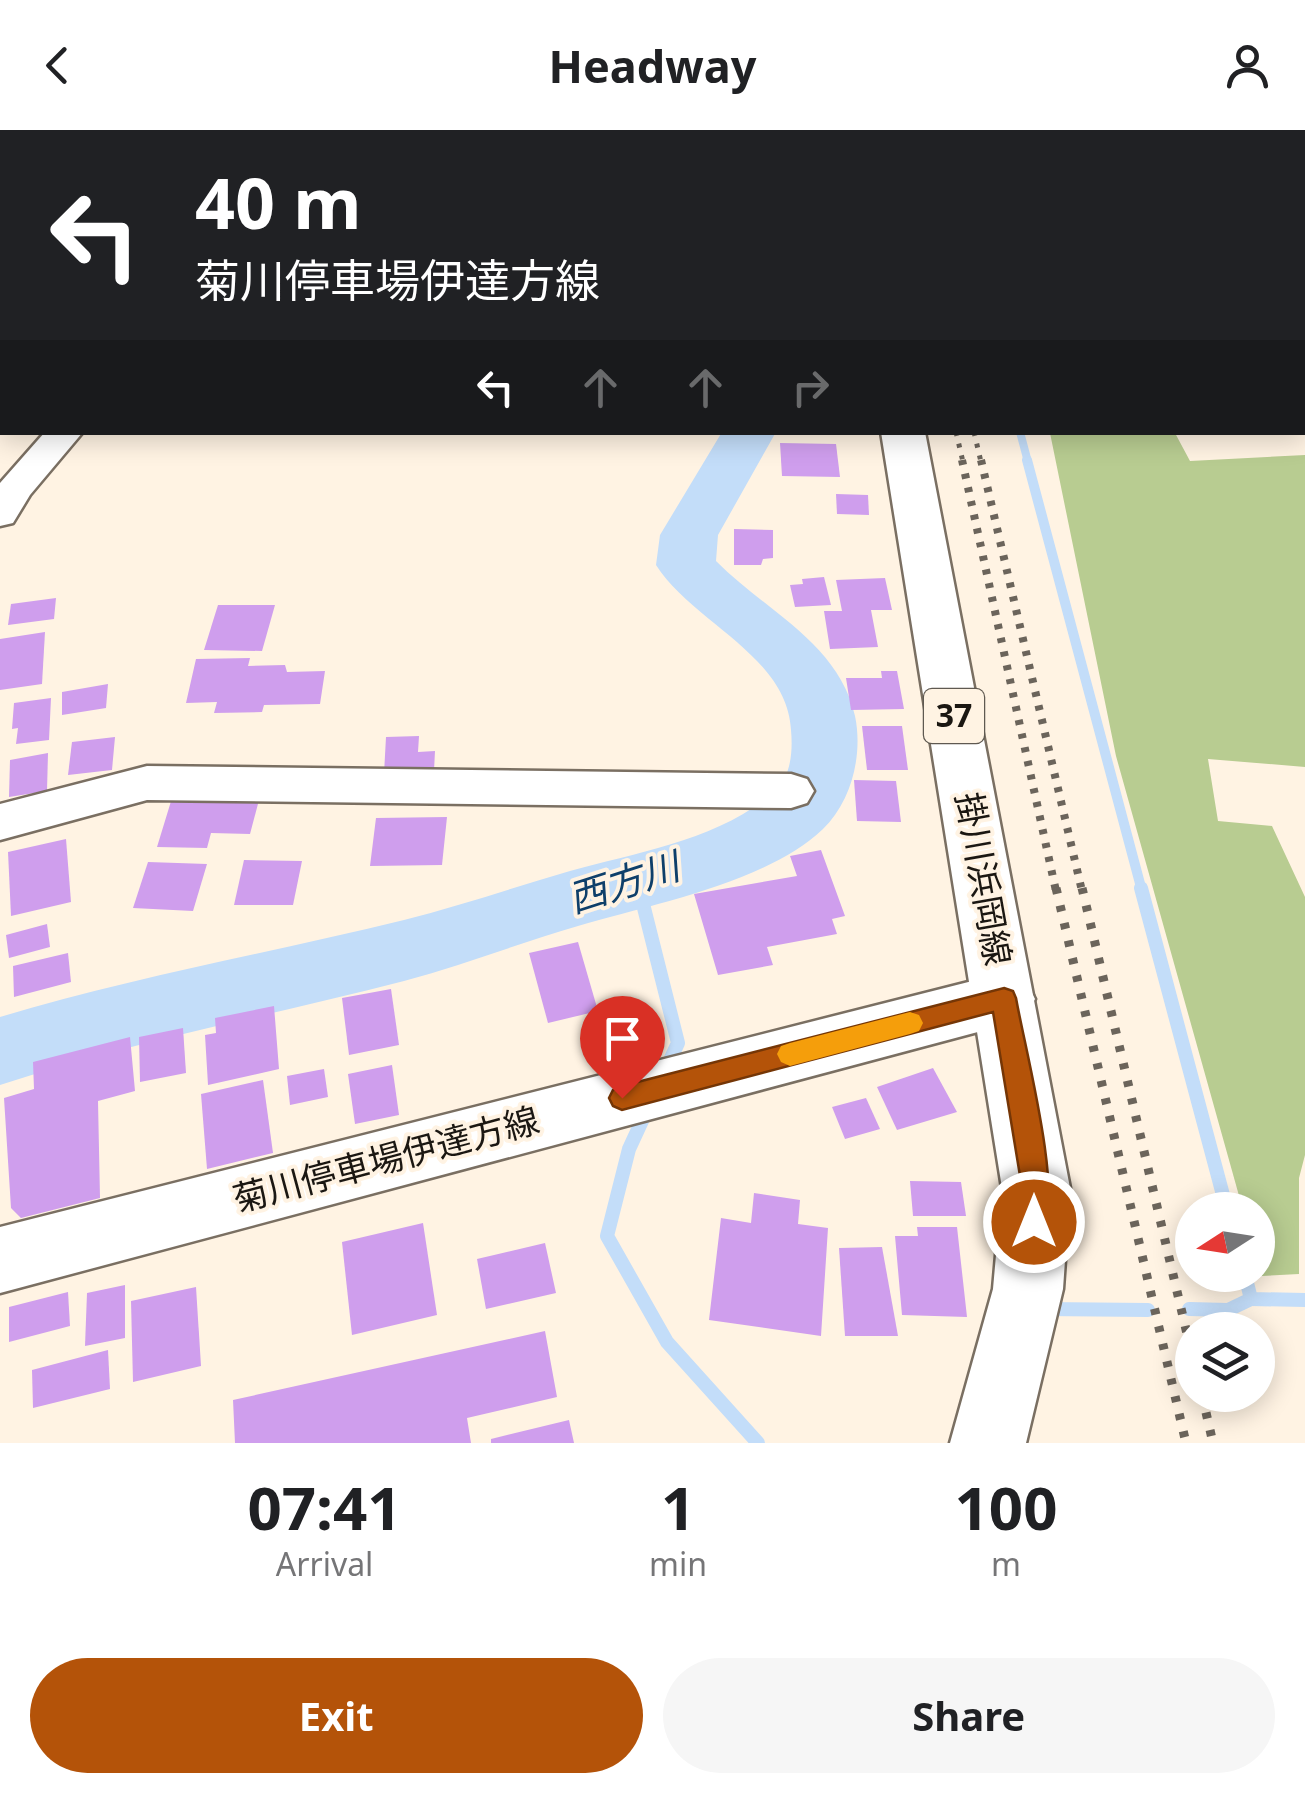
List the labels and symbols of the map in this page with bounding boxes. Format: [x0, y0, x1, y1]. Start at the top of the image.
road number: 37 [924, 689, 984, 743]
street label: 掛川浜岡線 [946, 788, 1023, 969]
water label: 西方川 [561, 838, 689, 923]
pin [580, 996, 665, 1099]
street label: 菊川停車場伊達方線 [227, 1095, 544, 1222]
position arrow [982, 1170, 1086, 1274]
north arrow [1175, 1192, 1275, 1292]

